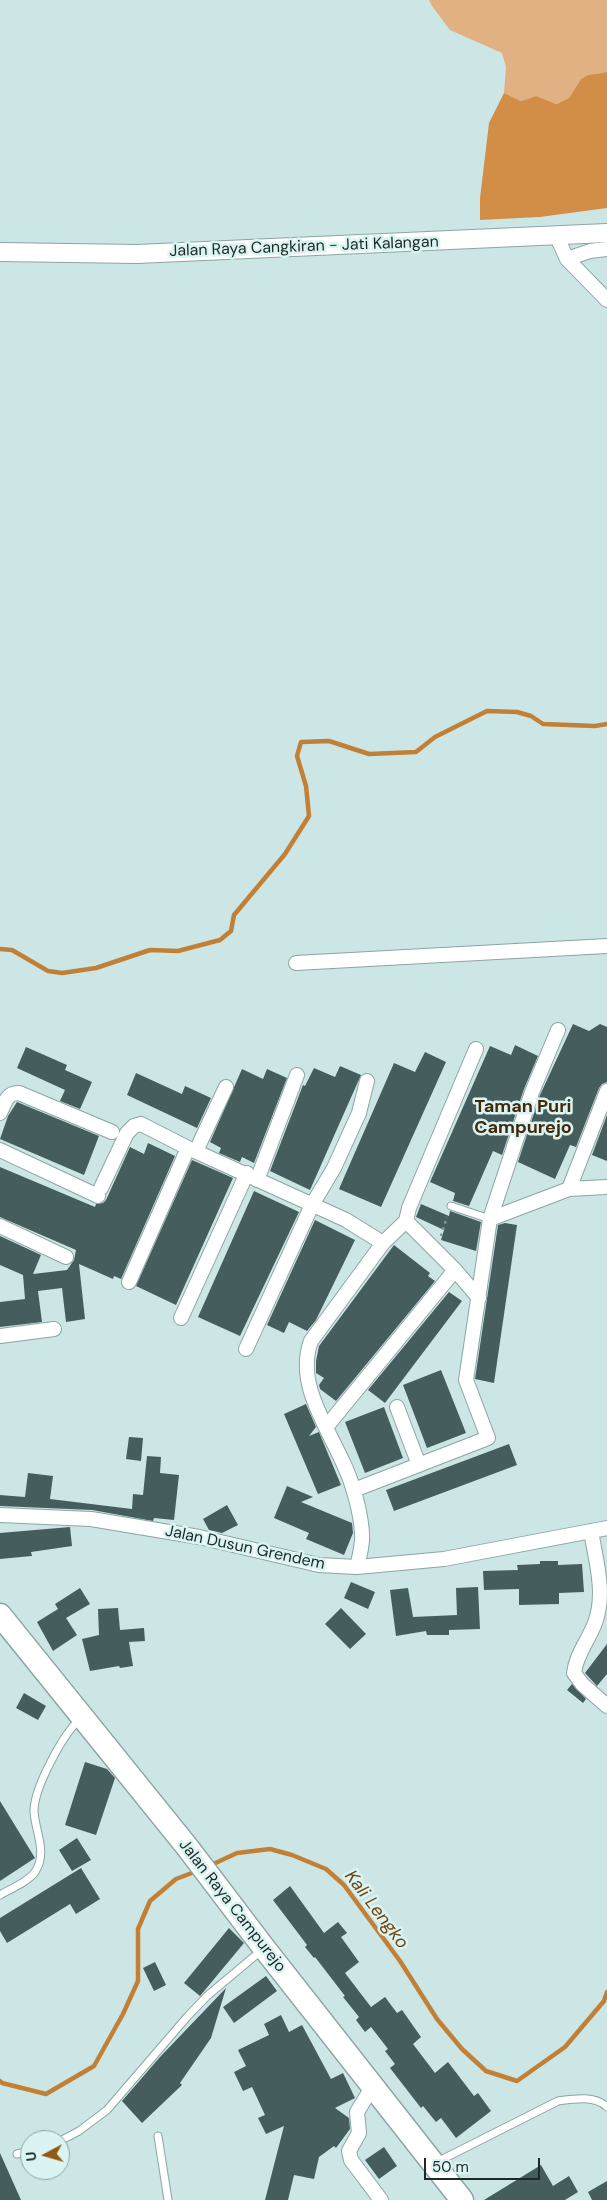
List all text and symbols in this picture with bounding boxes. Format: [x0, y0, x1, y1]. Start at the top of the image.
street label: Jalan Raya Cangkiran - Jati Kalangan [169, 233, 439, 261]
district label: Taman Puri Campurejo [474, 1096, 572, 1138]
street label: Jalan Dusun Grendem [163, 1522, 327, 1574]
street label: Jalan Raya Campurejo [174, 1836, 290, 1976]
water label: Kali Lengko [339, 1866, 413, 1954]
north arrow [20, 2130, 70, 2180]
scale bar [427, 2148, 543, 2180]
text: U [22, 2151, 41, 2162]
text: 50 m [432, 2157, 469, 2177]

